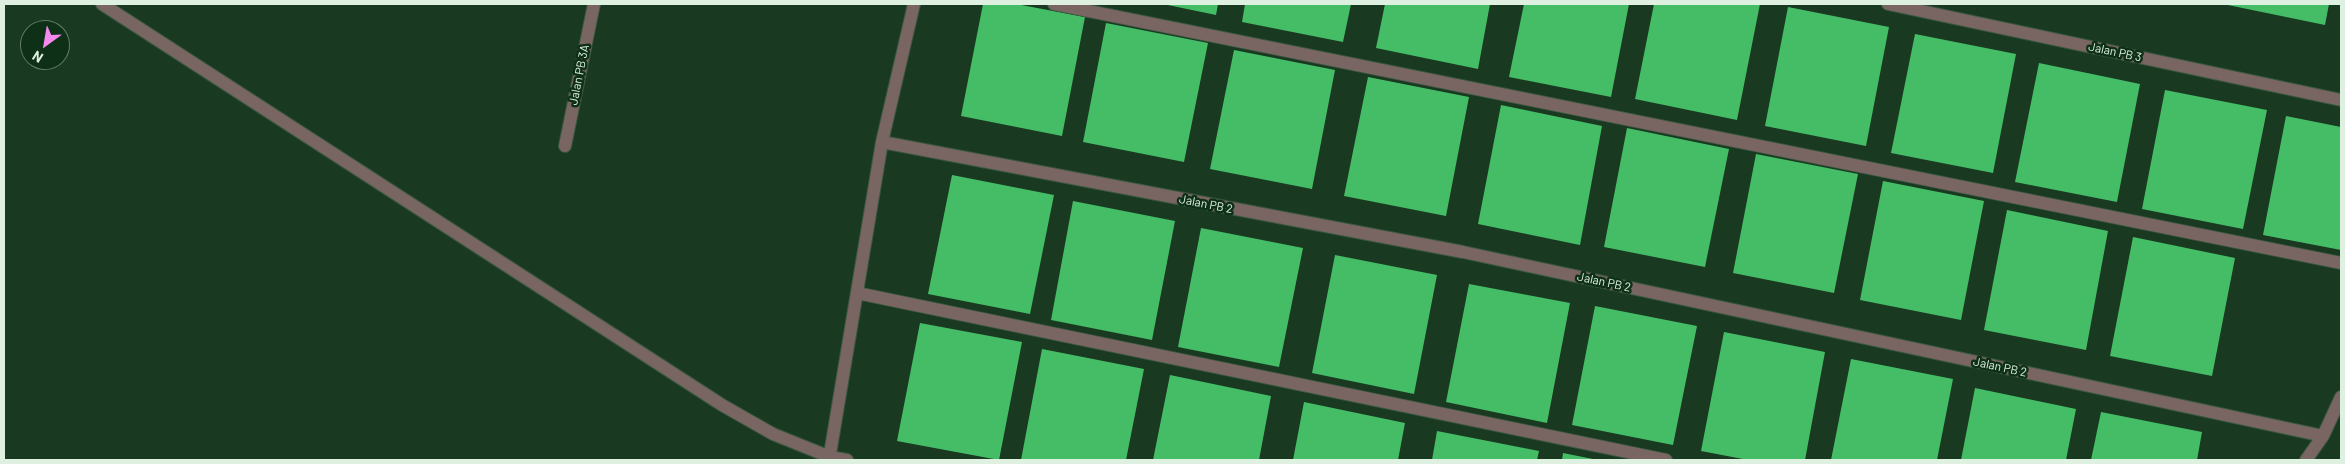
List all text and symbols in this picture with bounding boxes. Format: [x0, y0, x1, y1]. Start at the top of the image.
north arrow [20, 20, 70, 70]
street label: Jalan PB 3 [2087, 39, 2143, 65]
street label: Jalan PB 3A [566, 44, 592, 106]
text: N [29, 48, 46, 67]
street label: Jalan PB 2 [1178, 192, 1234, 216]
street label: Jalan PB 2 [1576, 269, 1632, 295]
street label: Jalan PB 2 [1972, 354, 2028, 380]

